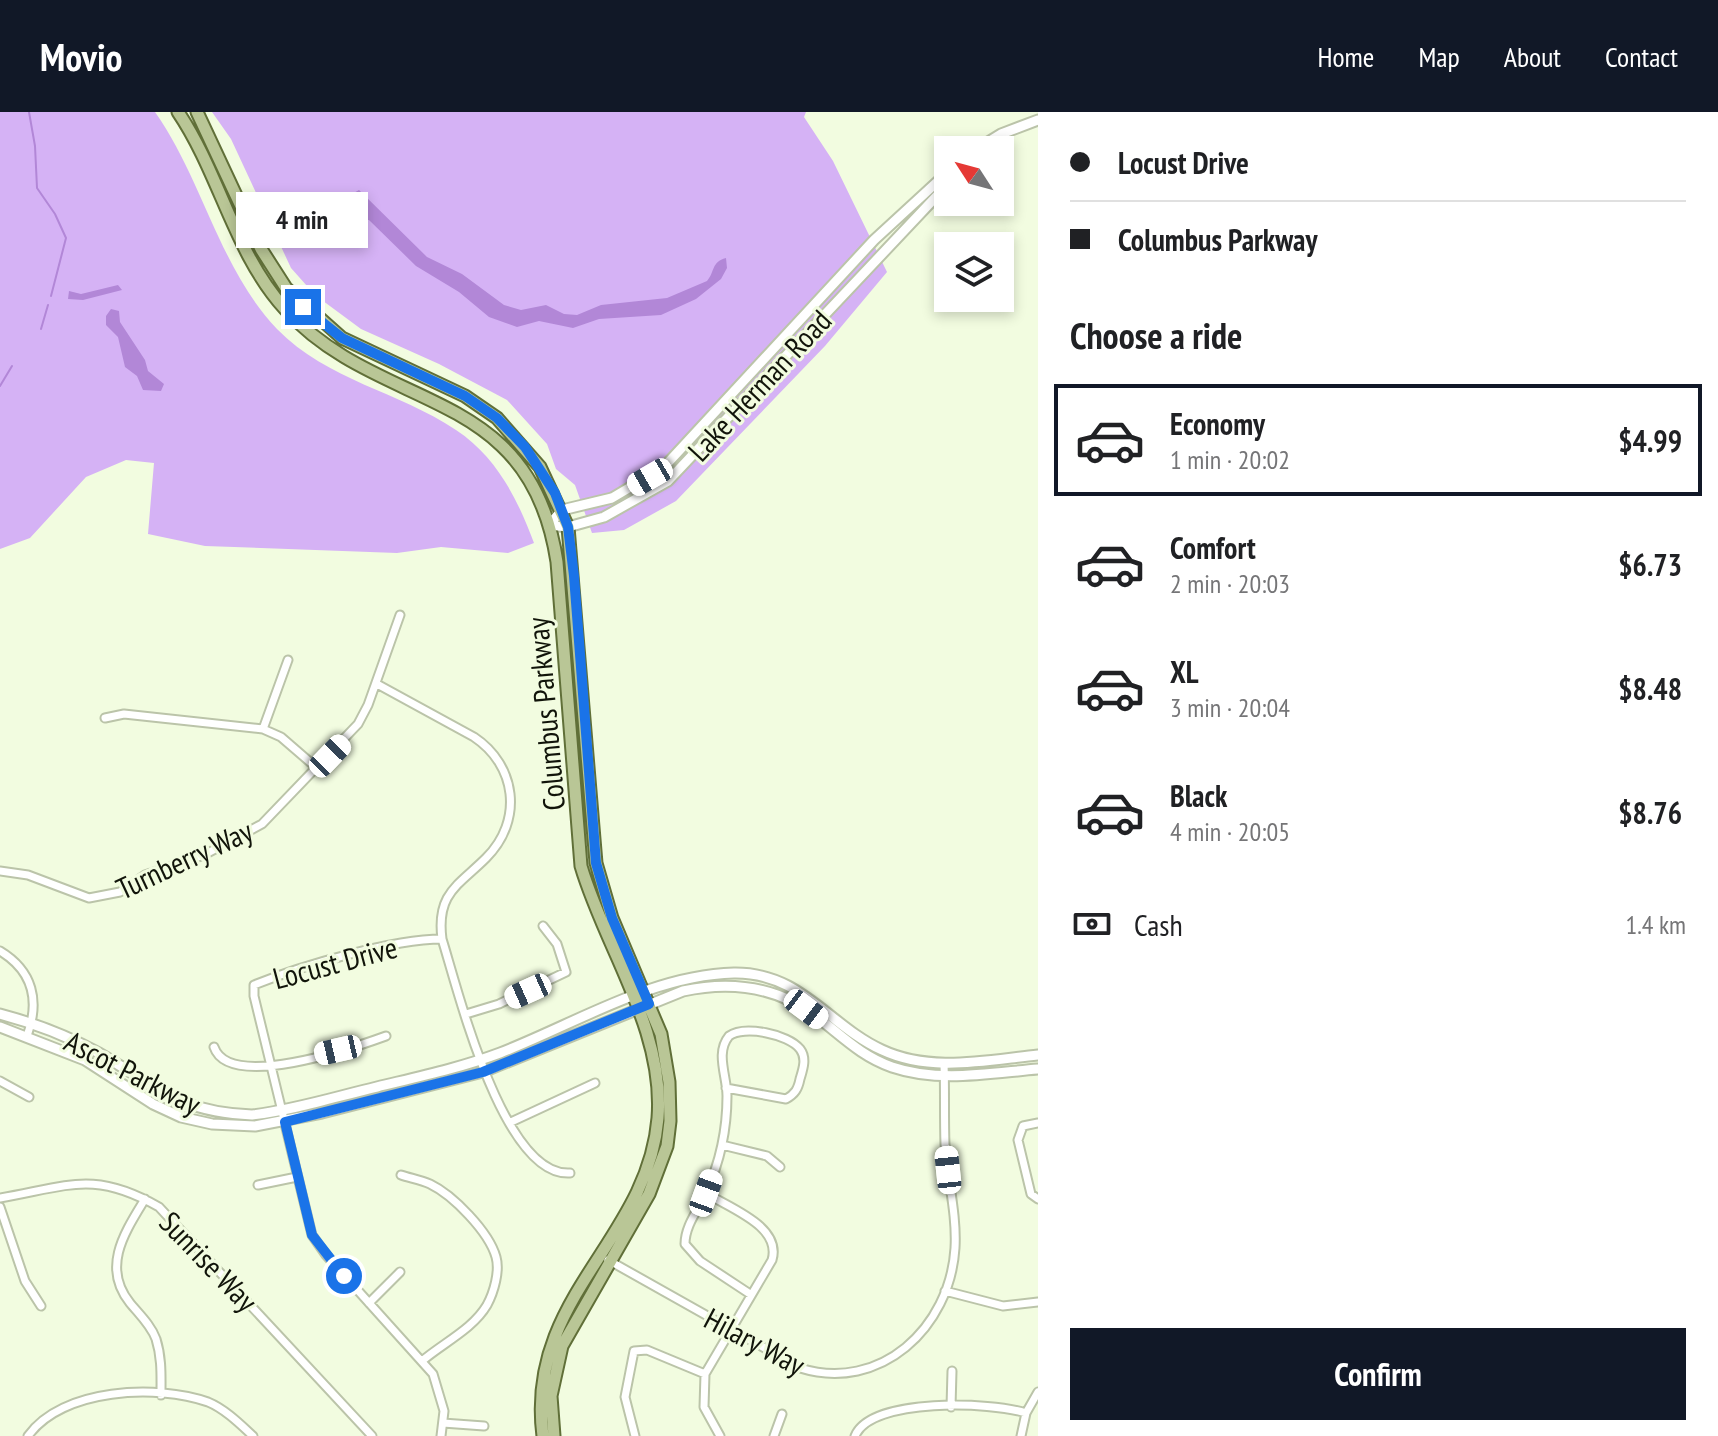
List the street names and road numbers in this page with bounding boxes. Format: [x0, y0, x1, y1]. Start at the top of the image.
street label: Lake Herman Road [679, 301, 839, 469]
street label: Columbus Parkway [517, 615, 573, 812]
street label: Turnberry Way [110, 810, 259, 907]
street label: Locust Drive [269, 927, 401, 997]
street label: Ascot Parkway [58, 1021, 208, 1123]
street label: Sunrise Way [152, 1203, 267, 1320]
street label: Hilary Way [698, 1298, 813, 1384]

